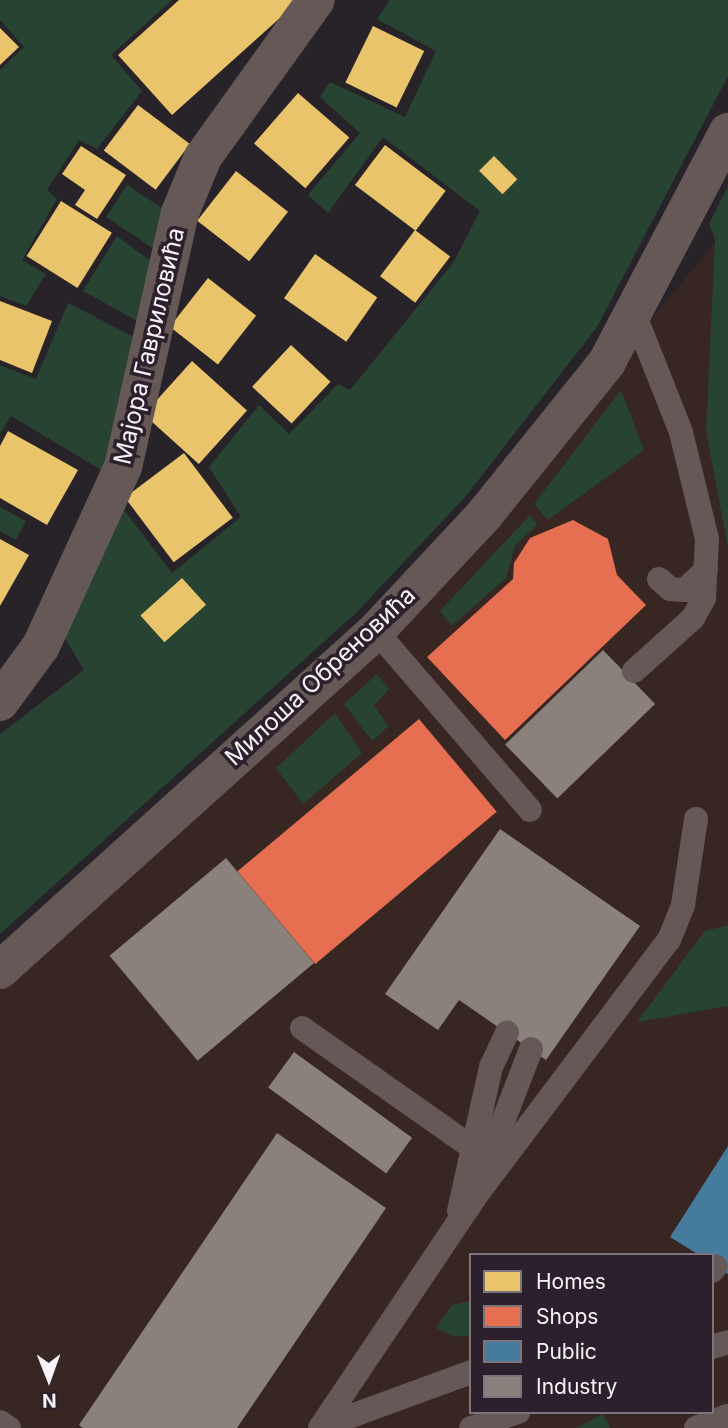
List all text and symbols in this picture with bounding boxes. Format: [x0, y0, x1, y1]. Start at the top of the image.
street label: Мајора Гавриловића [108, 225, 190, 467]
street label: Милоша Обреновића [219, 580, 421, 772]
legend [469, 1253, 714, 1414]
text: Homes [536, 1269, 606, 1294]
text: Shops [536, 1304, 598, 1329]
text: Public [536, 1339, 597, 1364]
north arrow [14, 1344, 84, 1414]
text: Industry [536, 1374, 617, 1399]
text: N [42, 1389, 57, 1412]

